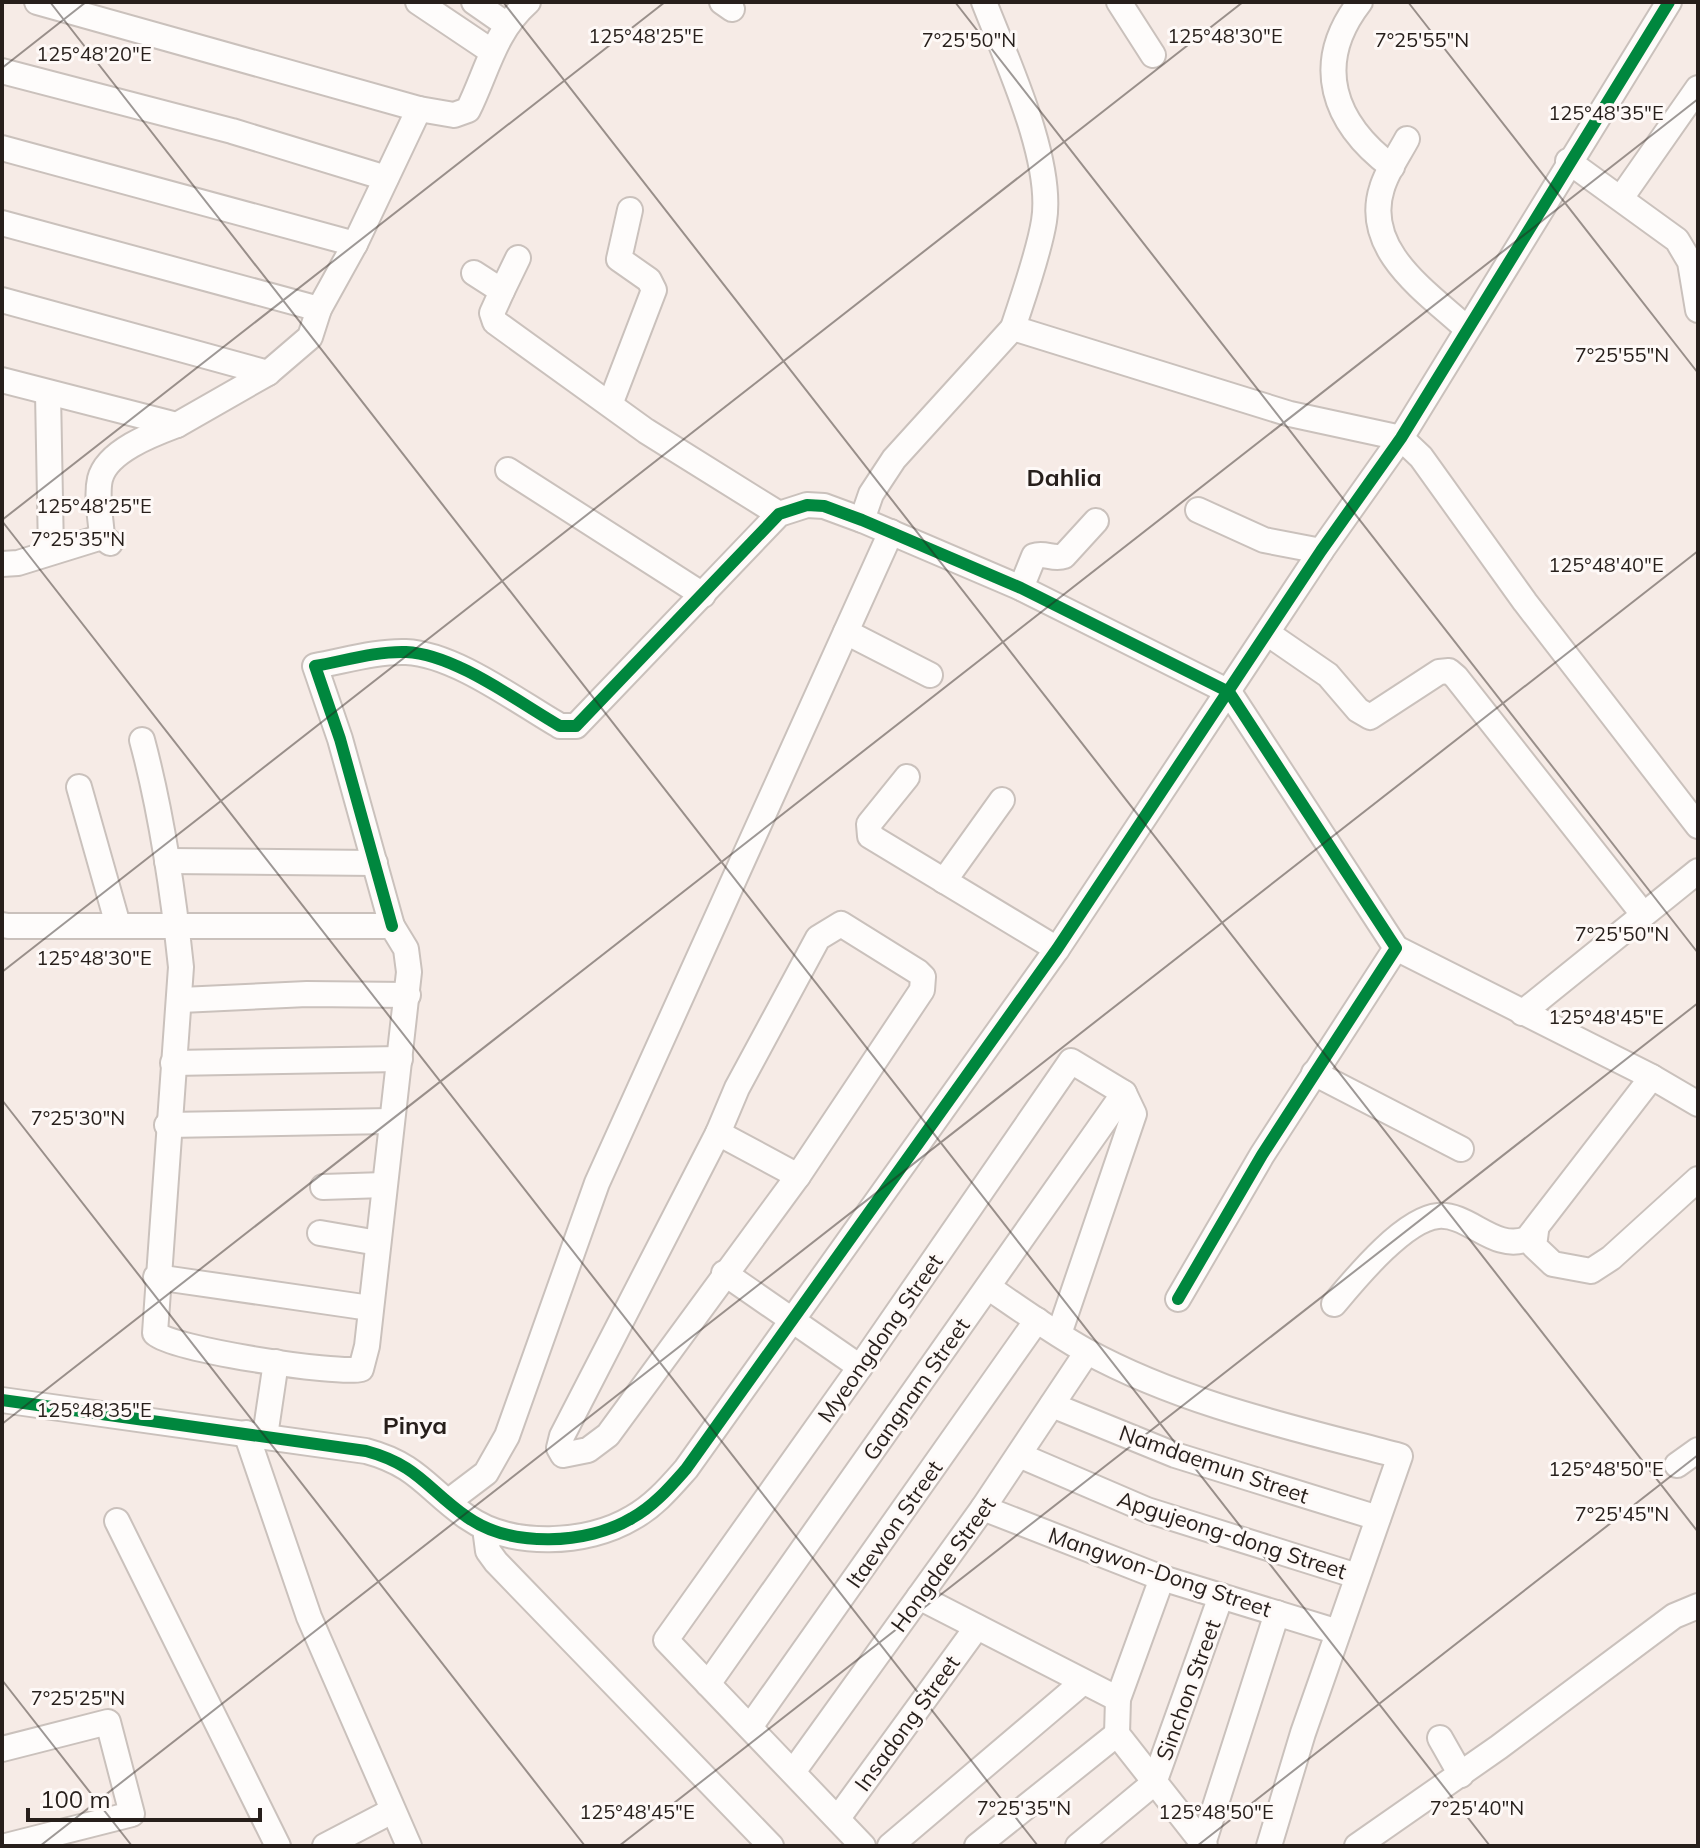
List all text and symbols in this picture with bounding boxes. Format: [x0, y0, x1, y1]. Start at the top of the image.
text: 125°48'25"E [588, 23, 704, 48]
text: 125°48'30"E [1167, 23, 1283, 48]
text: 7°25'50"N [922, 27, 1016, 52]
text: 7°25'55"N [1375, 27, 1469, 52]
text: 125°48'20"E [36, 41, 152, 66]
text: 125°48'35"E [1548, 100, 1664, 125]
text: 7°25'55"N [1575, 342, 1669, 367]
district label: Dahlia [1026, 462, 1102, 492]
text: 125°48'25"E [36, 493, 152, 518]
text: 7°25'35"N [31, 526, 125, 551]
text: 125°48'40"E [1548, 552, 1664, 577]
text: 7°25'50"N [1575, 921, 1669, 946]
text: 125°48'30"E [36, 945, 152, 970]
text: 125°48'45"E [1548, 1004, 1664, 1029]
text: 7°25'30"N [31, 1105, 125, 1130]
street label: Myeongdong Street [811, 1248, 949, 1428]
street label: Gangnam Street [857, 1312, 976, 1466]
text: 125°48'35"E [36, 1397, 152, 1422]
district label: Pinya [383, 1410, 447, 1440]
street label: Namdaemun Street [1115, 1418, 1313, 1510]
street label: Itaewon Street [840, 1455, 948, 1593]
text: 125°48'50"E [1548, 1456, 1664, 1481]
street label: Apgujeong-dong Street [1114, 1485, 1350, 1585]
street label: Hongdae Street [884, 1491, 1002, 1637]
text: 7°25'45"N [1575, 1501, 1669, 1526]
street label: Mangwon-Dong Street [1045, 1521, 1275, 1623]
street label: Sinchon Street [1150, 1616, 1227, 1764]
street label: Insadong Street [848, 1649, 966, 1796]
text: 7°25'25"N [31, 1685, 125, 1710]
scale bar [28, 1772, 260, 1822]
text: 100 m [40, 1784, 111, 1814]
text: 7°25'35"N [977, 1795, 1071, 1820]
text: 7°25'40"N [1430, 1795, 1524, 1820]
text: 125°48'45"E [579, 1799, 695, 1824]
text: 125°48'50"E [1158, 1799, 1274, 1824]

